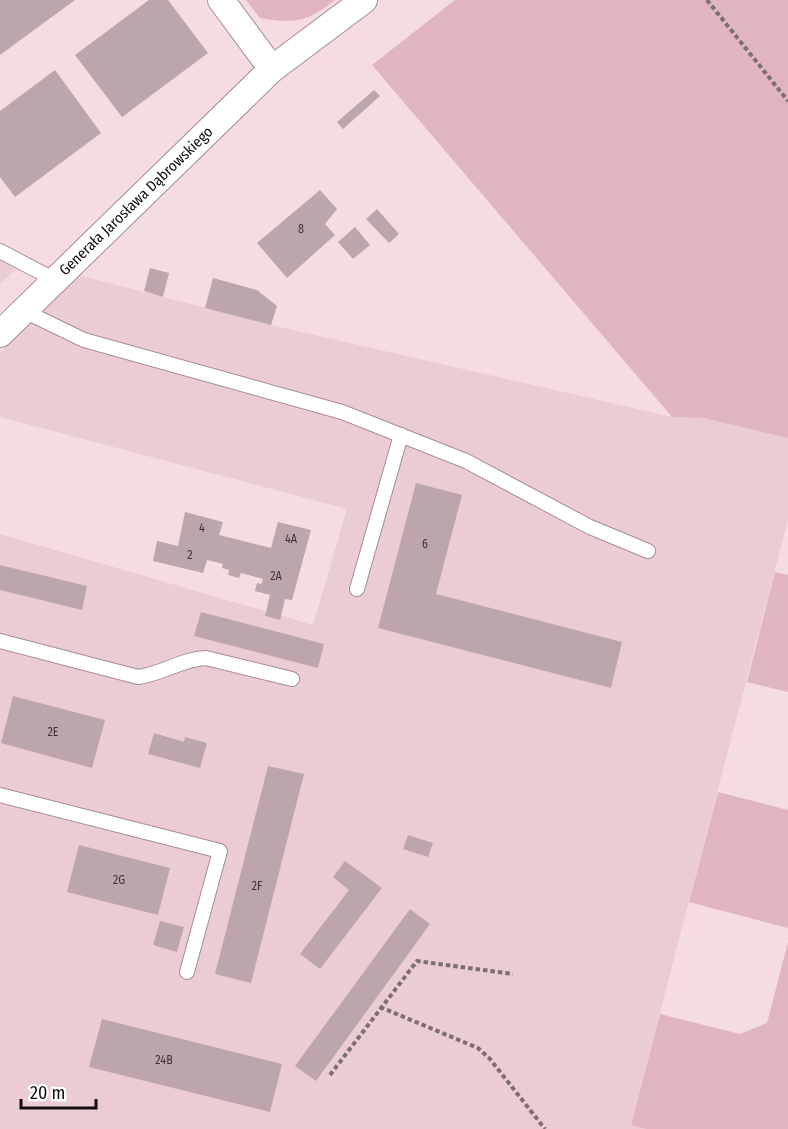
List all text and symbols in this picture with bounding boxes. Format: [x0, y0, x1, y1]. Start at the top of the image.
street label: Generała Jarosława Dąbrowskiego [55, 123, 217, 279]
house number: 8 [298, 222, 304, 236]
house number: 4 [199, 521, 205, 535]
house number: 4A [285, 532, 298, 546]
house number: 6 [422, 537, 428, 551]
house number: 2 [187, 548, 193, 562]
house number: 2A [270, 569, 282, 583]
house number: 2E [48, 725, 59, 739]
house number: 2G [113, 873, 125, 887]
house number: 2F [252, 879, 263, 893]
house number: 24B [155, 1053, 173, 1067]
scale bar [21, 1072, 96, 1110]
text: 20 m [30, 1082, 65, 1104]

